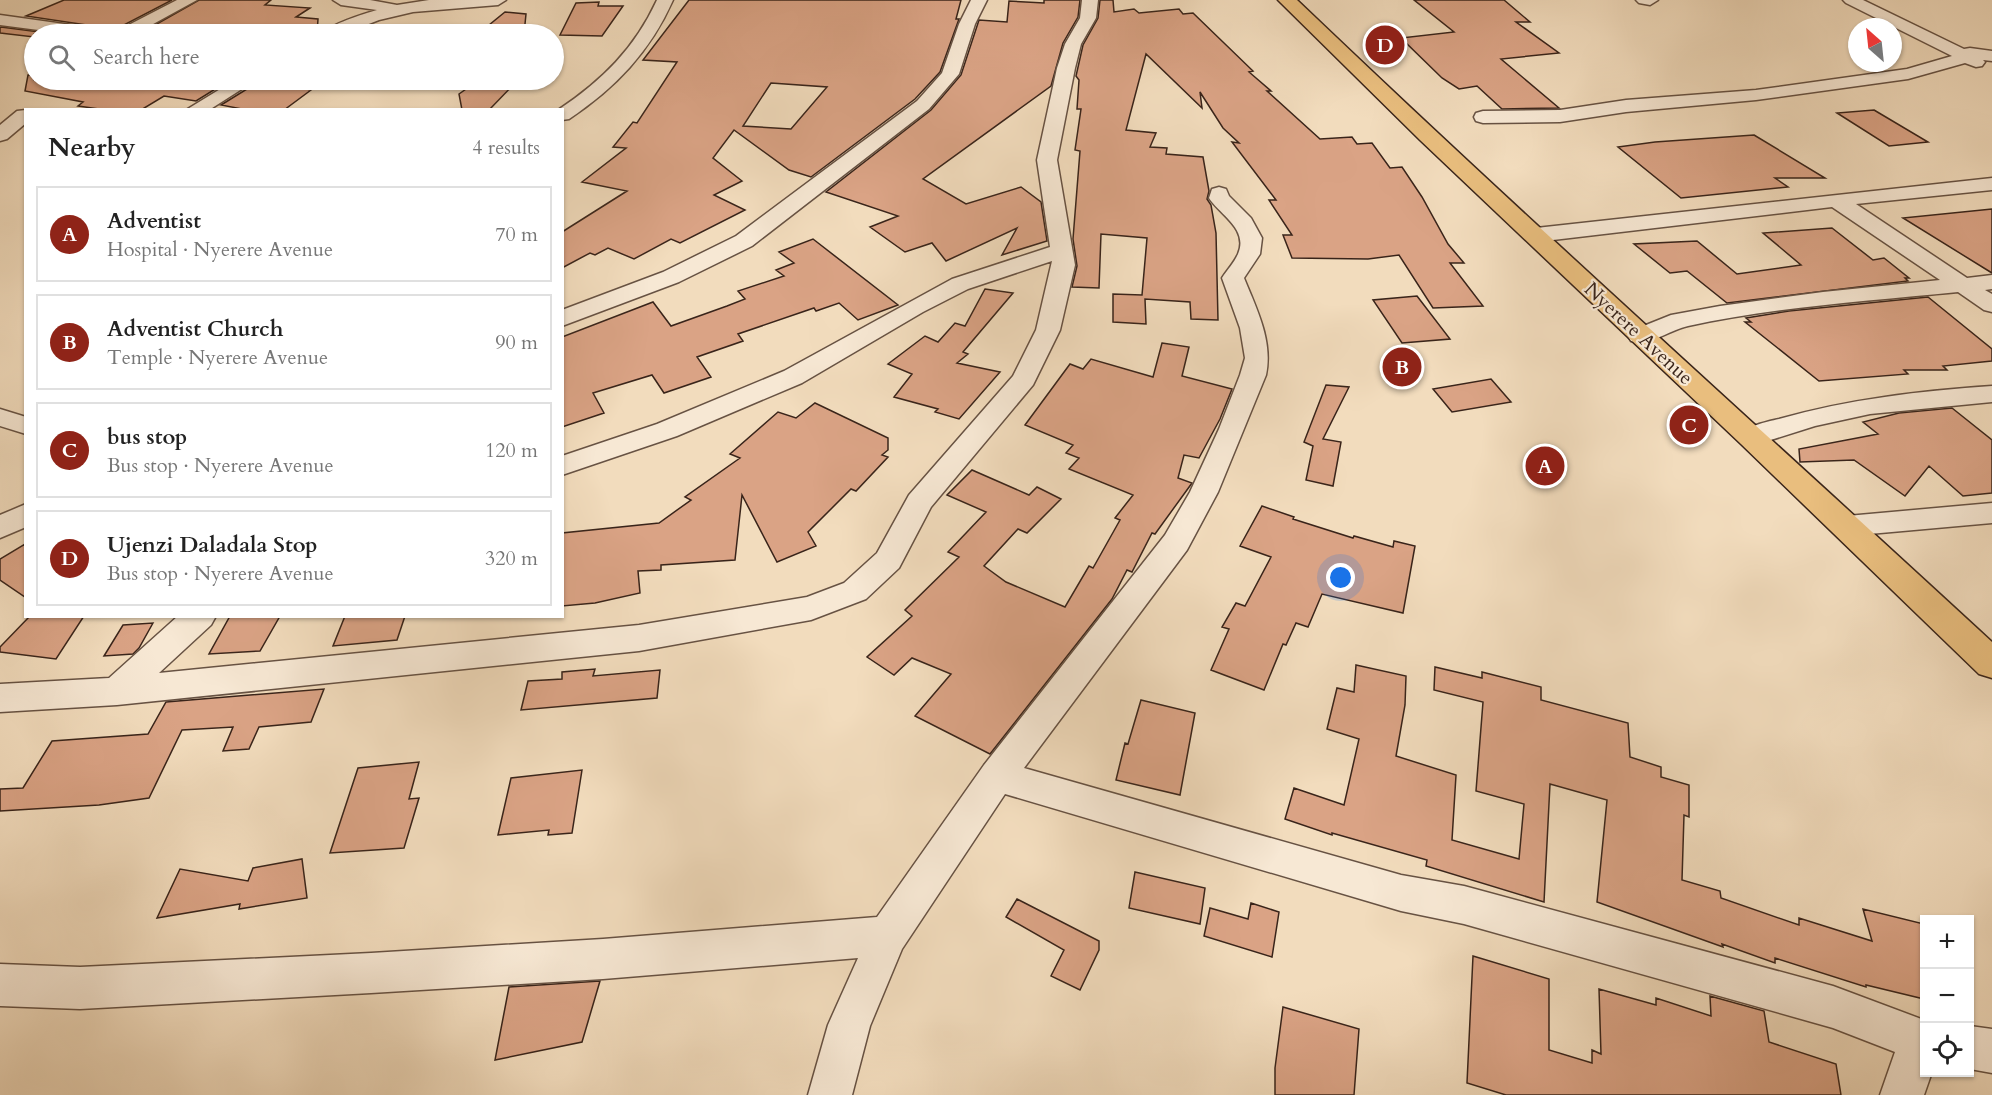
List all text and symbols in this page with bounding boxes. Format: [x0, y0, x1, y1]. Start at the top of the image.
north arrow [1848, 18, 1902, 72]
pin: D [1366, 22, 1404, 68]
search box [24, 24, 564, 90]
icon: search [45, 41, 78, 74]
text: Search here [93, 42, 200, 72]
text: Nearby [48, 130, 136, 165]
text: 4 results [472, 134, 540, 161]
text: Adventist [107, 206, 201, 236]
text: A [62, 221, 77, 248]
text: 70 m [495, 221, 538, 248]
text: Hospital · Nyerere Avenue [107, 236, 333, 263]
street label: Nyerere Avenue [1578, 276, 1699, 391]
text: Adventist Church [107, 314, 283, 344]
text: B [62, 329, 77, 356]
text: 90 m [495, 329, 538, 356]
text: Temple · Nyerere Avenue [107, 344, 328, 371]
pin: B [1382, 344, 1422, 389]
pin: C [1670, 402, 1708, 448]
text: bus stop [107, 422, 187, 452]
text: C [62, 437, 77, 464]
text: 120 m [485, 437, 538, 464]
pin: A [1526, 444, 1564, 488]
text: Bus stop · Nyerere Avenue [107, 452, 334, 479]
text: Ujenzi Daladala Stop [107, 530, 317, 560]
text: D [61, 545, 78, 572]
text: 320 m [485, 545, 538, 572]
text: Bus stop · Nyerere Avenue [107, 560, 334, 587]
your location [1326, 563, 1355, 592]
map controls [1920, 915, 1974, 1077]
button: + [1920, 915, 1974, 969]
button: − [1920, 969, 1974, 1023]
button: locate [1920, 1023, 1974, 1077]

